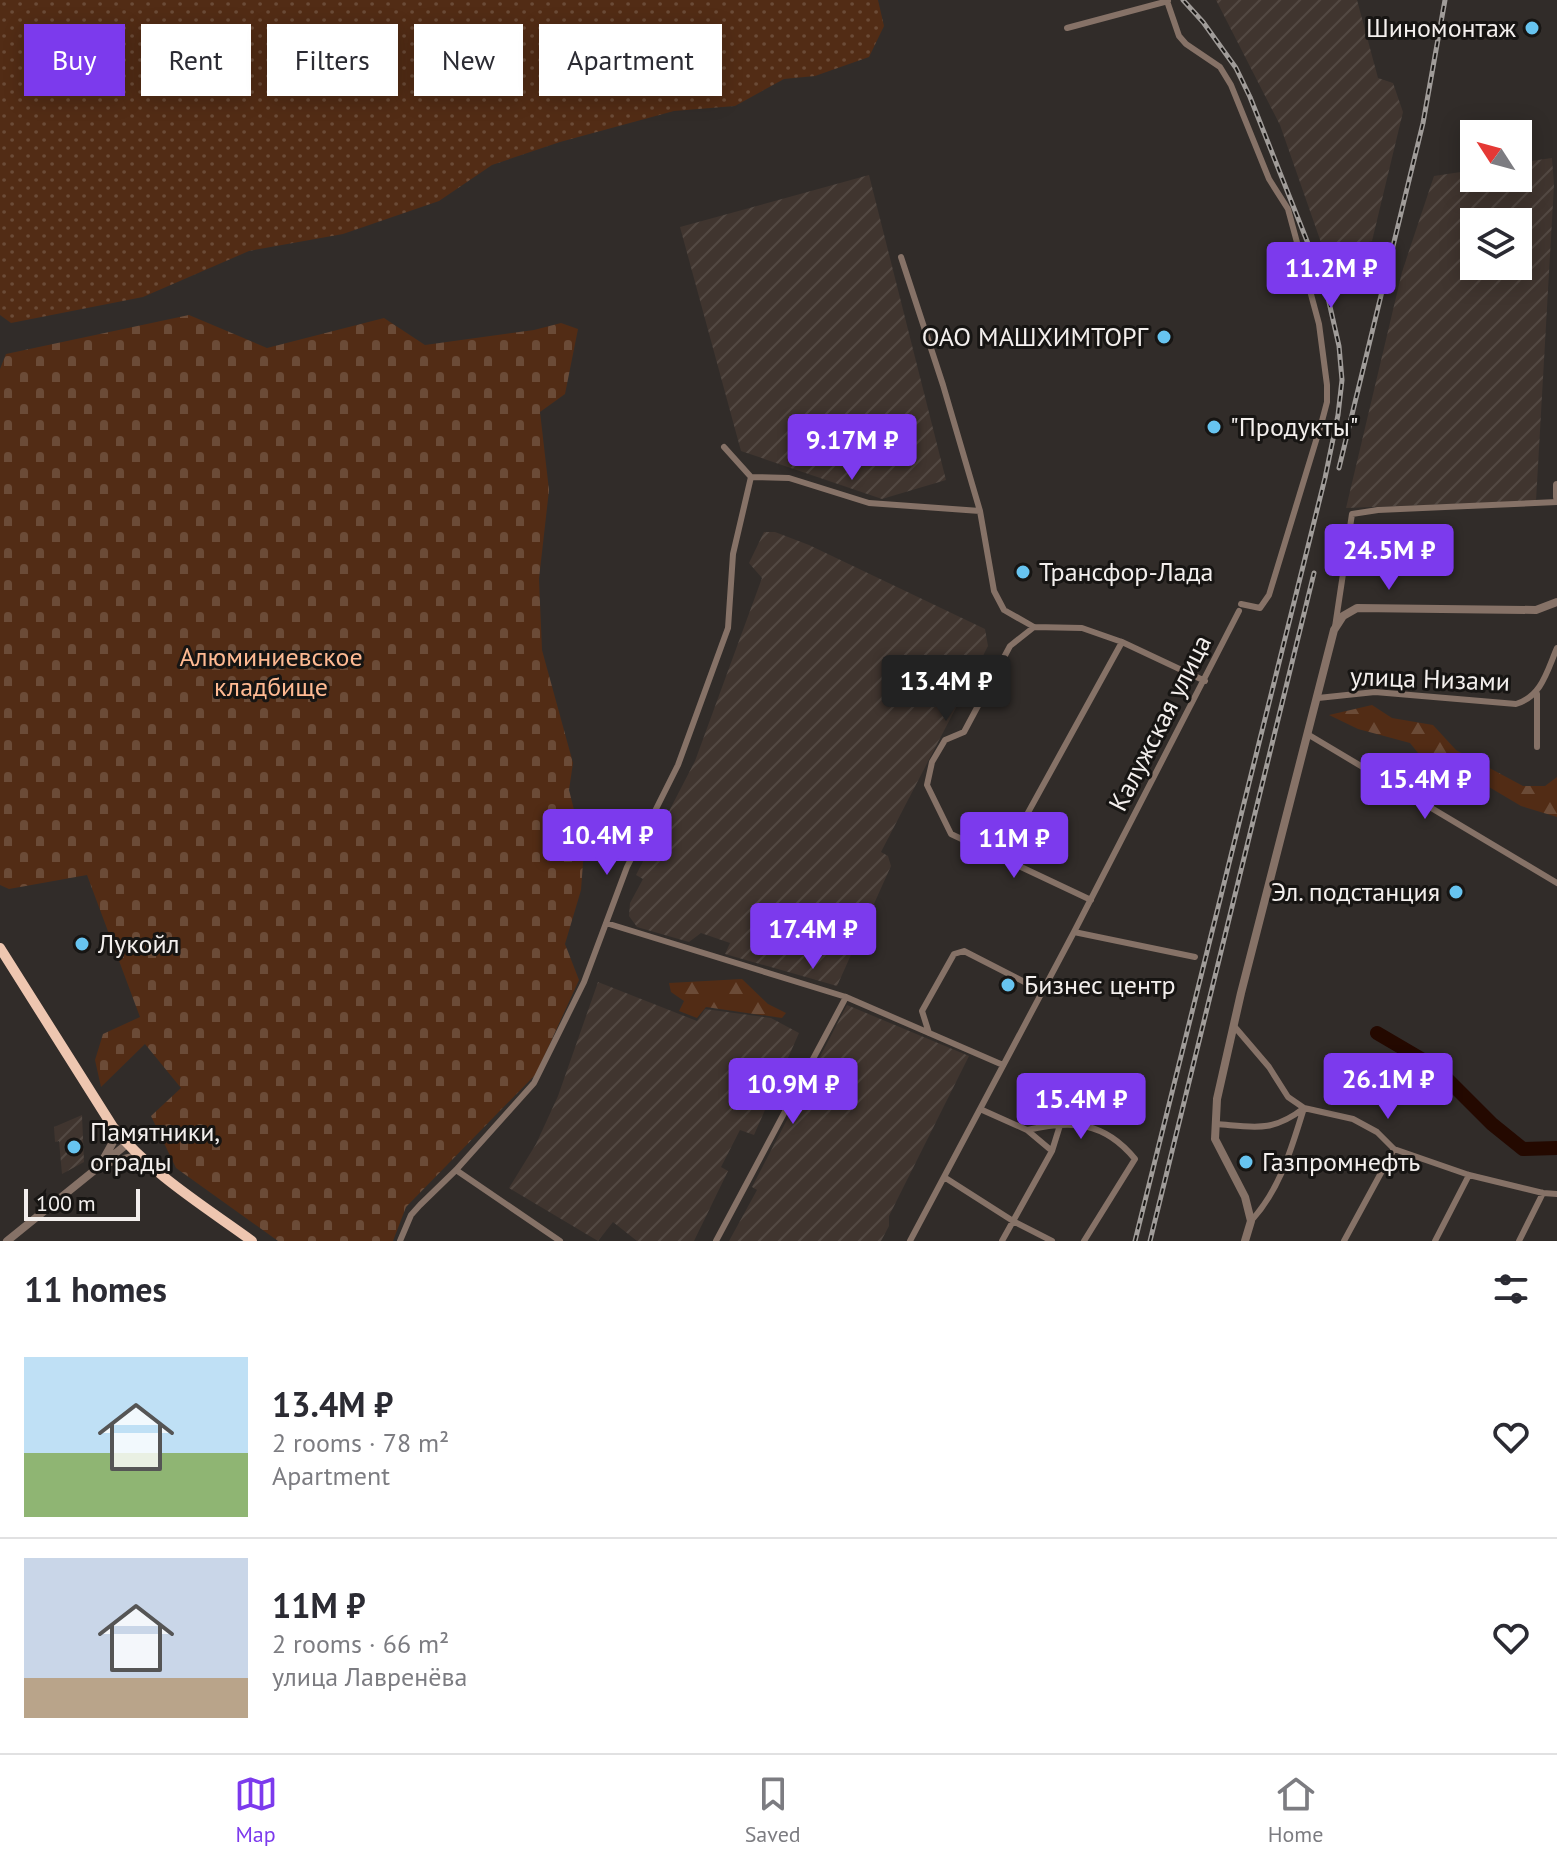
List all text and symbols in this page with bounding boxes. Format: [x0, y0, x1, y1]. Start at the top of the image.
place label: Шиномонтаж [1366, 11, 1517, 44]
marker: Шиномонтаж [1523, 19, 1541, 37]
chip: Buy [24, 24, 125, 96]
chip: Rent [141, 24, 251, 96]
chip: Filters [267, 24, 398, 96]
chip: New [414, 24, 523, 96]
chip: Apartment [539, 24, 722, 96]
north arrow [1460, 120, 1532, 192]
map controls [1460, 120, 1532, 280]
button: layers [1460, 208, 1532, 280]
pin: 11.2M ₽ [1257, 242, 1405, 310]
text: 11.2M ₽ [1285, 251, 1377, 284]
place label: ОАО МАШХИМТОРГ [922, 320, 1148, 353]
marker: ОАО МАШХИМТОРГ [1155, 328, 1173, 346]
place label: "Продукты" [1230, 410, 1359, 443]
pin: 9.17M ₽ [778, 414, 926, 482]
marker: "Продукты" [1205, 418, 1223, 436]
text: 9.17M ₽ [806, 423, 898, 456]
pin: 24.5M ₽ [1315, 524, 1463, 592]
text: 24.5M ₽ [1343, 533, 1435, 566]
place label: Трансфор-Лада [1039, 555, 1213, 588]
marker: Трансфор-Лада [1014, 563, 1032, 581]
street label: Калужская улица [1101, 629, 1218, 816]
park label: Алюминиевское кладбище [179, 640, 363, 703]
pin: 13.4M ₽ [872, 655, 1020, 723]
street label: улица Низами [1349, 659, 1511, 698]
text: 13.4M ₽ [900, 664, 992, 697]
pin: 15.4M ₽ [1351, 753, 1499, 821]
text: 15.4M ₽ [1379, 762, 1471, 795]
pin: 10.4M ₽ [533, 809, 681, 877]
pin: 11M ₽ [958, 812, 1070, 880]
text: 10.4M ₽ [561, 818, 653, 851]
text: 11M ₽ [978, 821, 1050, 854]
place label: Эл. подстанция [1271, 875, 1440, 908]
marker: Эл. подстанция [1447, 883, 1465, 901]
pin: 17.4M ₽ [739, 903, 887, 971]
text: 17.4M ₽ [768, 912, 858, 945]
place label: Лукойл [97, 927, 180, 960]
marker: Лукойл [73, 935, 91, 953]
place label: Бизнес центр [1024, 968, 1176, 1001]
marker: Бизнес центр [999, 976, 1017, 994]
pin: 26.1M ₽ [1314, 1053, 1462, 1121]
pin: 10.9M ₽ [719, 1058, 867, 1126]
text: 26.1M ₽ [1342, 1062, 1434, 1095]
text: 10.9M ₽ [747, 1067, 839, 1100]
pin: 15.4M ₽ [1007, 1073, 1155, 1141]
text: 15.4M ₽ [1035, 1082, 1127, 1115]
place label: Памятники, ограды [90, 1115, 220, 1178]
marker: Памятники, ограды [65, 1138, 83, 1156]
place label: Газпромнефть [1262, 1145, 1420, 1178]
marker: Газпромнефть [1237, 1153, 1255, 1171]
scale bar [24, 1185, 140, 1221]
text: 100 m [36, 1189, 96, 1217]
text: 11 homes [24, 1267, 167, 1311]
icon: filters [1489, 1267, 1533, 1311]
text: 13.4M ₽ [272, 1382, 393, 1426]
icon: home [88, 1389, 184, 1485]
icon: heart [1489, 1415, 1533, 1459]
text: 2 rooms · 78 m² [272, 1426, 449, 1459]
text: Apartment [272, 1459, 390, 1492]
text: 11M ₽ [272, 1583, 366, 1627]
icon: home [88, 1590, 184, 1686]
icon: heart [1489, 1616, 1533, 1660]
text: 2 rooms · 66 m² [272, 1627, 449, 1660]
text: улица Лавренёва [272, 1660, 467, 1693]
tab: Map [234, 1772, 278, 1848]
tab: Saved [745, 1772, 801, 1848]
tab: Home [1268, 1772, 1323, 1848]

